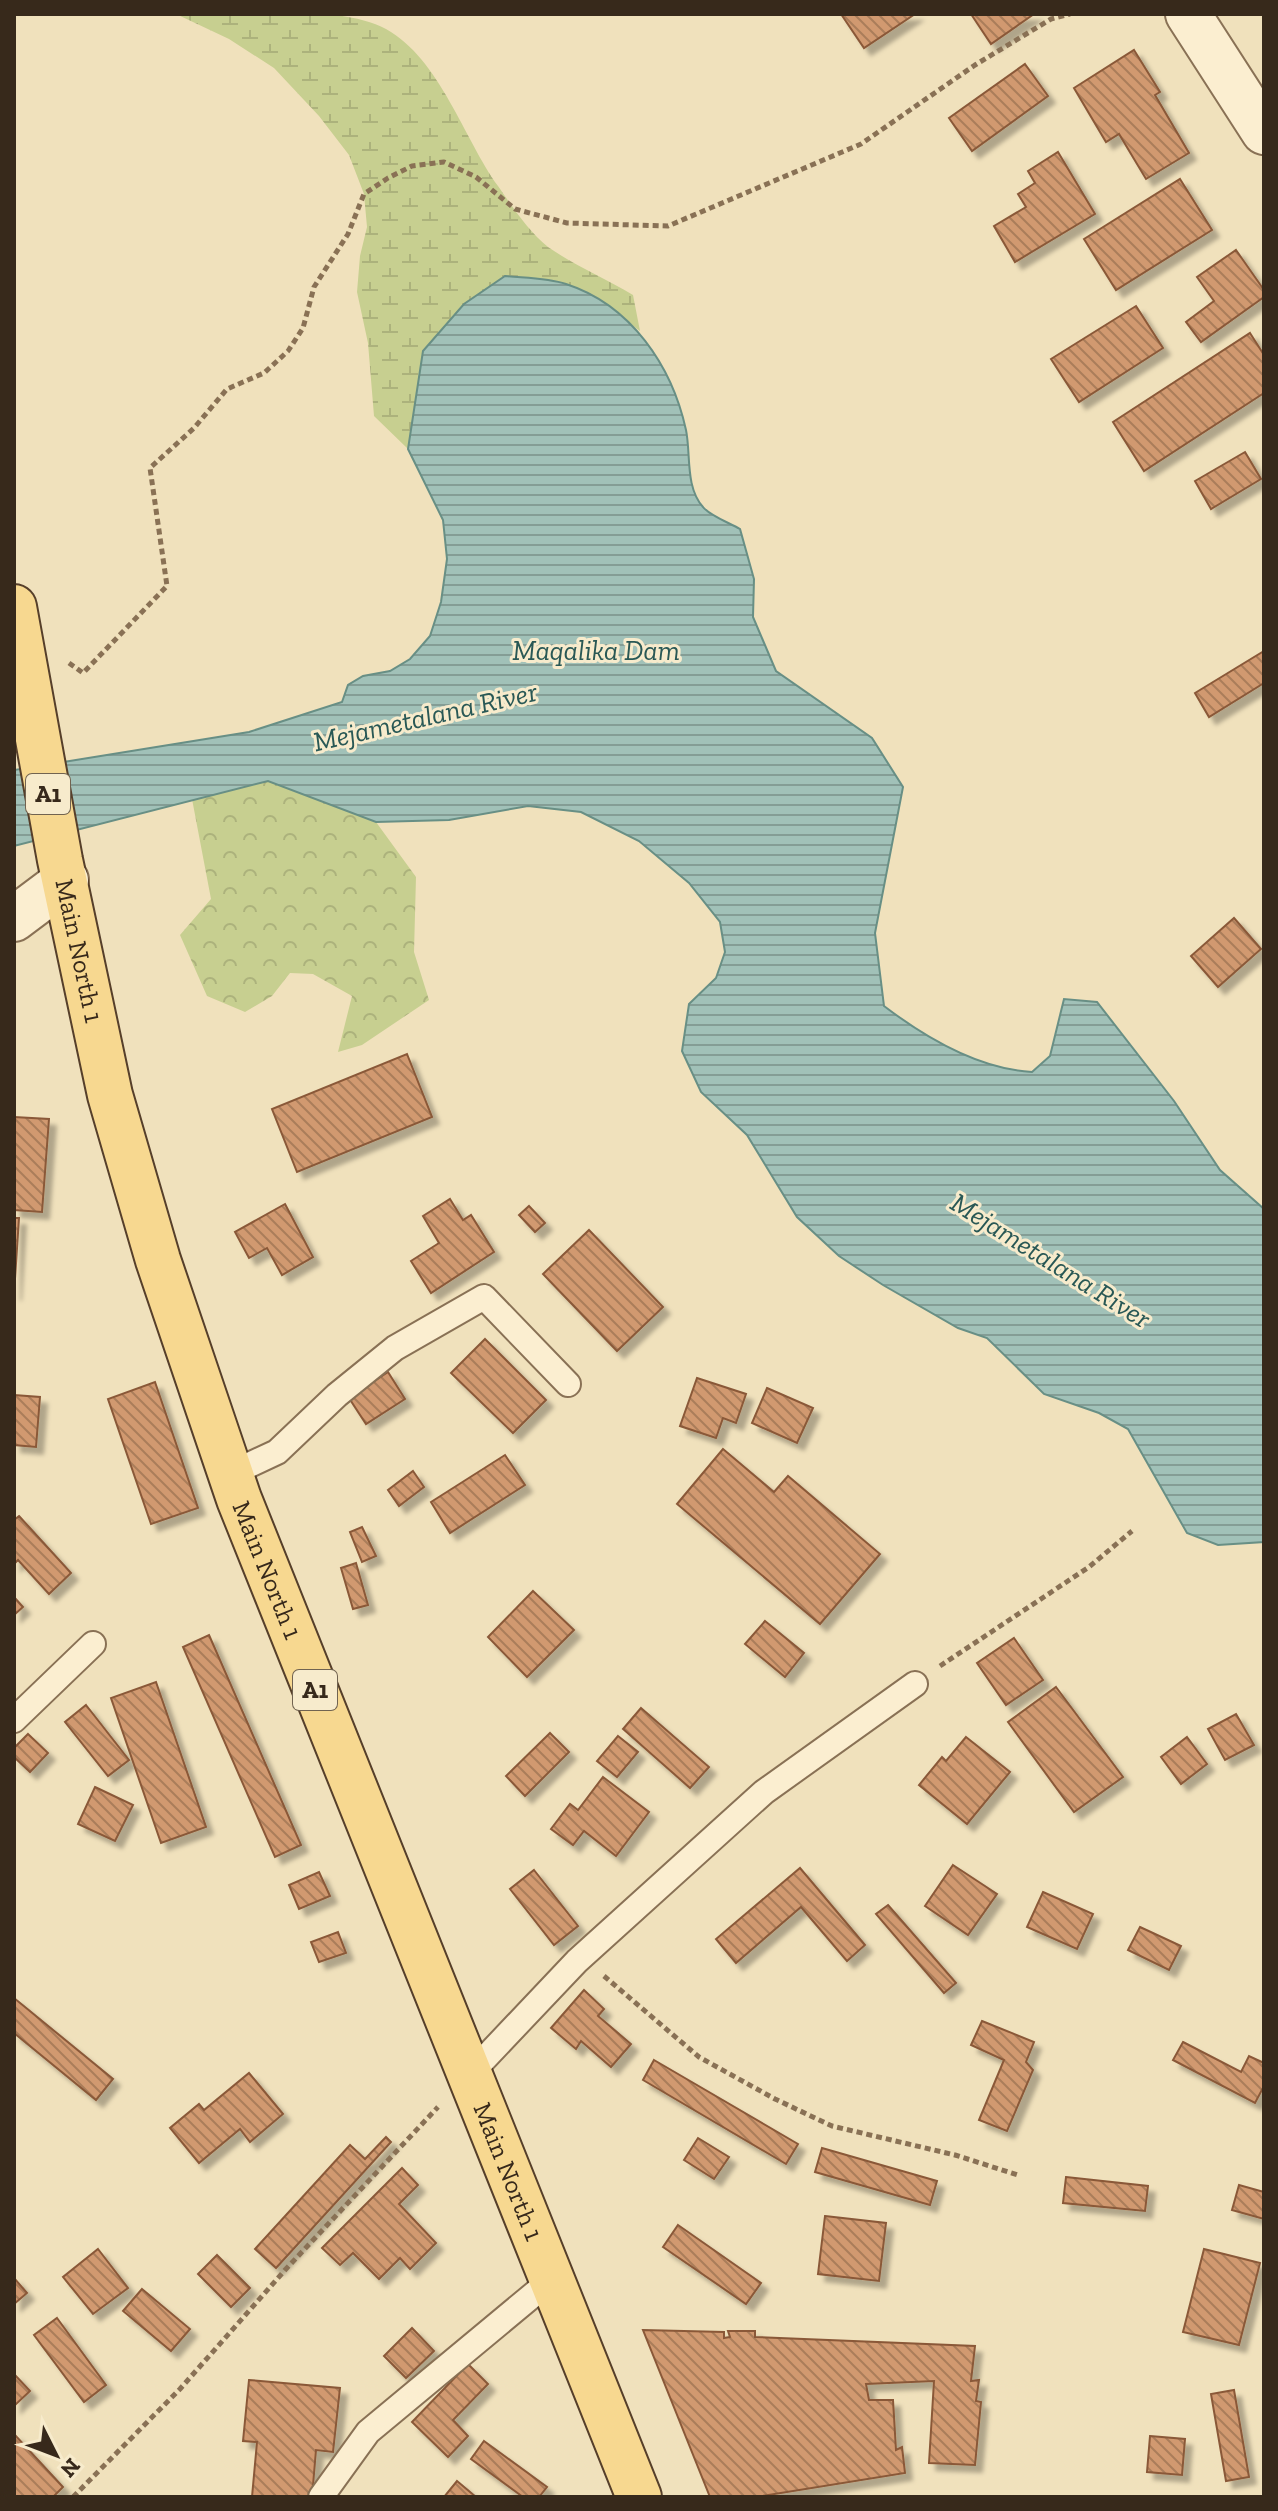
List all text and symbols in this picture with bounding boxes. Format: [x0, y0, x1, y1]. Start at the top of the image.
water label: Maqalika Dam [512, 634, 680, 667]
water label: Mejametalana River [310, 675, 541, 758]
road number: A1 [26, 774, 70, 814]
street label: Main North 1 [48, 876, 110, 1026]
water label: Mejametalana River [945, 1186, 1157, 1335]
street label: Main North 1 [225, 1496, 309, 1644]
road number: A1 [293, 1670, 337, 1710]
street label: Main North 1 [466, 2098, 551, 2245]
north arrow [16, 2415, 96, 2495]
text: N [55, 2453, 86, 2483]

